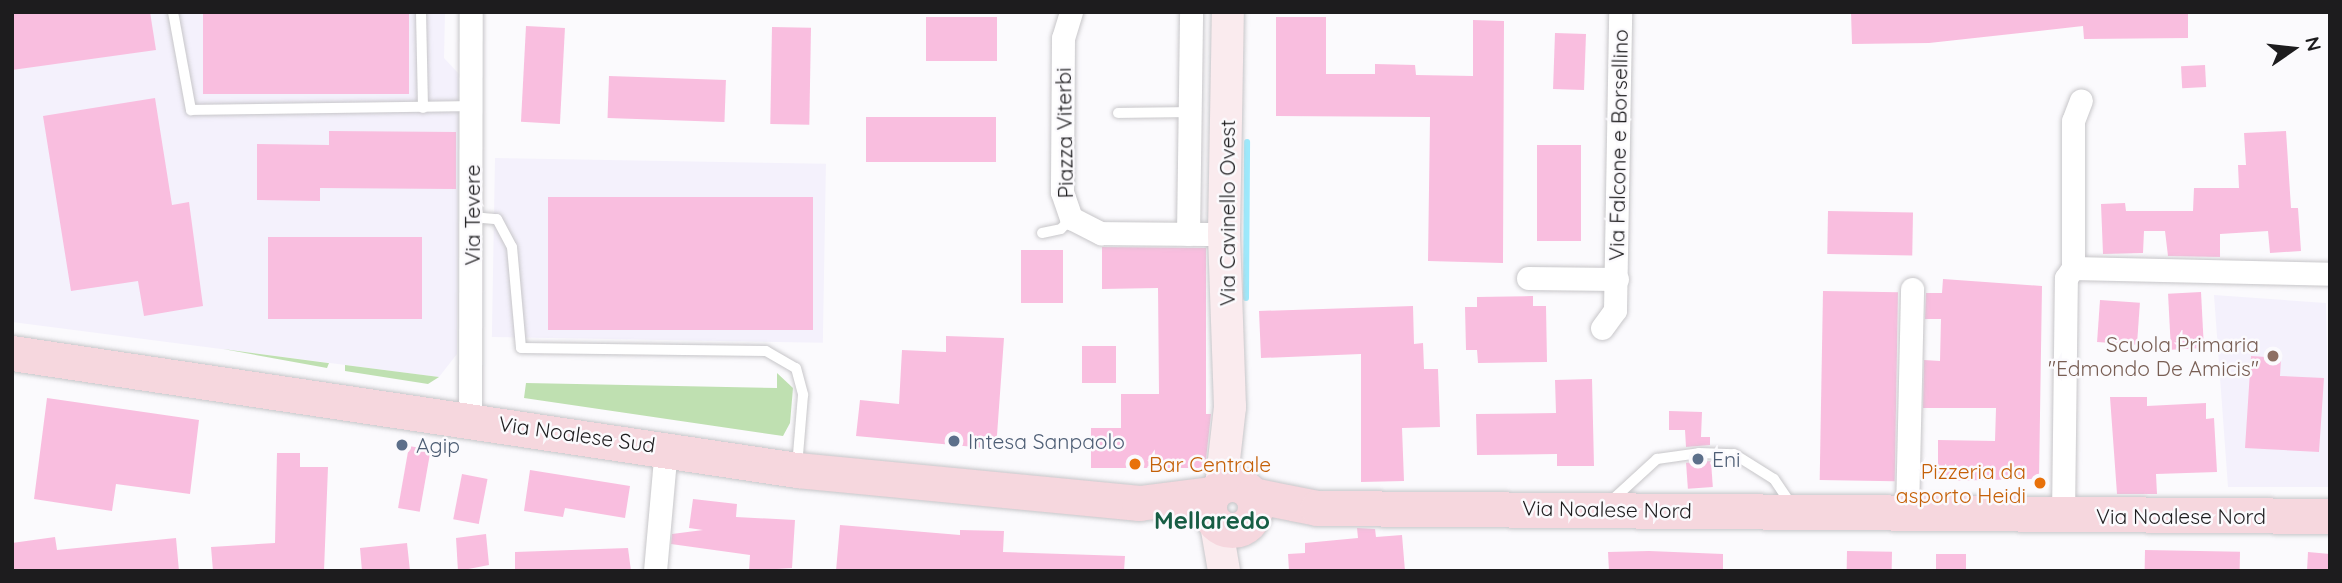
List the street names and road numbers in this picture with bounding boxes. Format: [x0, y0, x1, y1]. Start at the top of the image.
street label: Via Falcone e Borsellino [1603, 29, 1633, 261]
street label: Piazza Viterbi [1050, 67, 1078, 199]
street label: Via Cavinello Ovest [1214, 120, 1240, 306]
street label: Via Tevere [459, 164, 485, 266]
street label: Via Noalese Sud [497, 411, 657, 457]
street label: Via Noalese Nord [1522, 495, 1692, 523]
street label: Via Noalese Nord [2096, 503, 2266, 529]

